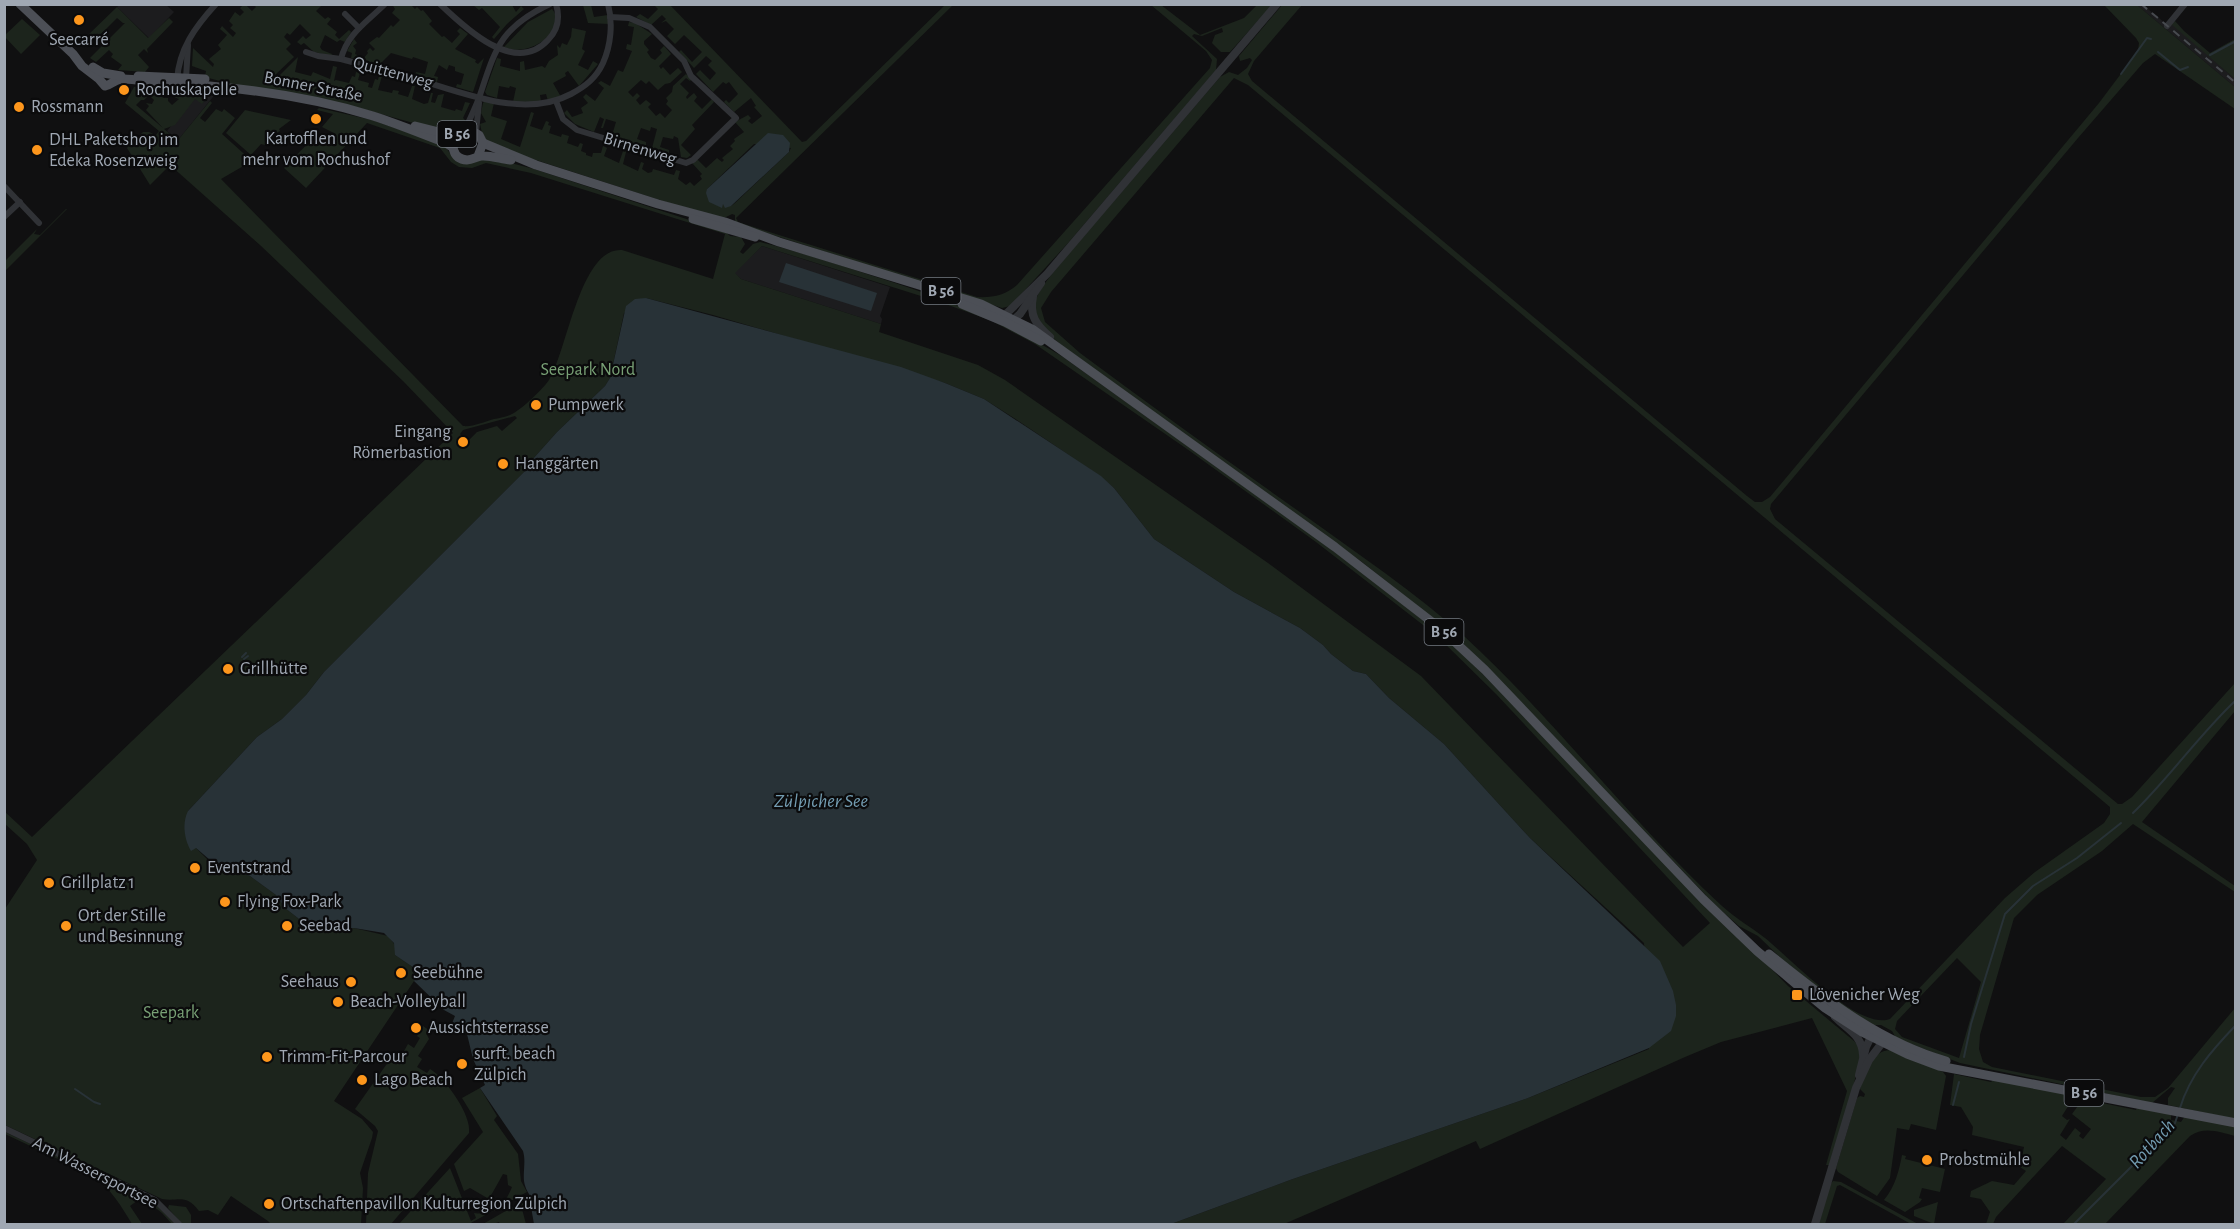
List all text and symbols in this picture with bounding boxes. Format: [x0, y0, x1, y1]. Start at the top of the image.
marker: Seecarré [72, 13, 86, 27]
place label: Seecarré [49, 31, 109, 49]
street label: Quittenweg [351, 54, 435, 92]
street label: Bonner Straße [262, 69, 364, 105]
place label: Rochuskapelle [136, 81, 237, 99]
marker: Rochuskapelle [117, 83, 131, 97]
place label: Rossmann [31, 98, 103, 116]
marker: Rossmann [12, 100, 26, 114]
marker: Kartofflen und mehr vom Rochushof [309, 112, 323, 126]
road number: B 56 [438, 121, 476, 147]
street label: Birnenweg [601, 129, 679, 169]
place label: Kartofflen und mehr vom Rochushof [242, 130, 391, 169]
place label: DHL Paketshop im Edeka Rosenzweig [49, 131, 178, 170]
marker: DHL Paketshop im Edeka Rosenzweig [30, 143, 44, 157]
road number: B 56 [922, 278, 960, 304]
park label: Seepark Nord [541, 361, 635, 379]
place label: Pumpwerk [548, 396, 624, 414]
marker: Pumpwerk [529, 398, 543, 412]
place label: Eingang Römerbastion [352, 423, 451, 462]
marker: Eingang Römerbastion [456, 435, 470, 449]
place label: Hanggärten [515, 455, 599, 473]
marker: Hanggärten [496, 457, 510, 471]
road number: B 56 [1424, 619, 1464, 645]
place label: Grillhütte [240, 660, 308, 678]
marker: Grillhütte [221, 662, 235, 676]
water label: Zülpicher See [774, 791, 868, 811]
place label: Eventstrand [207, 859, 291, 877]
marker: Eventstrand [188, 861, 202, 875]
place label: Grillplatz 1 [61, 874, 135, 892]
marker: Grillplatz 1 [42, 876, 56, 890]
place label: Flying Fox-Park [237, 893, 342, 911]
marker: Flying Fox-Park [218, 895, 232, 909]
place label: Ort der Stille und Besinnung [78, 907, 183, 946]
place label: Seebad [299, 917, 351, 935]
marker: Ort der Stille und Besinnung [59, 919, 73, 933]
marker: Seebad [280, 919, 294, 933]
place label: Seebühne [413, 964, 483, 982]
marker: Seebühne [394, 966, 408, 980]
place label: Seehaus [281, 973, 339, 991]
marker: Seehaus [344, 975, 358, 989]
place label: Lövenicher Weg [1809, 986, 1920, 1004]
marker: Lövenicher Weg [1790, 988, 1804, 1002]
place label: Beach-Volleyball [350, 993, 466, 1011]
marker: Beach-Volleyball [331, 995, 345, 1009]
park label: Seepark [143, 1004, 200, 1022]
place label: Aussichtsterrasse [428, 1019, 549, 1037]
marker: Aussichtsterrasse [409, 1021, 423, 1035]
place label: surft. beach Zülpich [474, 1045, 556, 1084]
place label: Trimm-Fit-Parcour [279, 1048, 407, 1066]
marker: Trimm-Fit-Parcour [260, 1050, 274, 1064]
marker: surft. beach Zülpich [455, 1057, 469, 1071]
place label: Lago Beach [374, 1071, 453, 1089]
marker: Lago Beach [355, 1073, 369, 1087]
road number: B 56 [2064, 1080, 2104, 1106]
water label: Rotbach [2125, 1116, 2179, 1172]
street label: Am Wassersportsee [30, 1134, 160, 1212]
place label: Probstmühle [1939, 1151, 2030, 1169]
marker: Probstmühle [1920, 1153, 1934, 1167]
place label: Ortschaftenpavillon Kulturregion Zülpich [281, 1195, 567, 1213]
marker: Ortschaftenpavillon Kulturregion Zülpich [262, 1197, 276, 1211]

